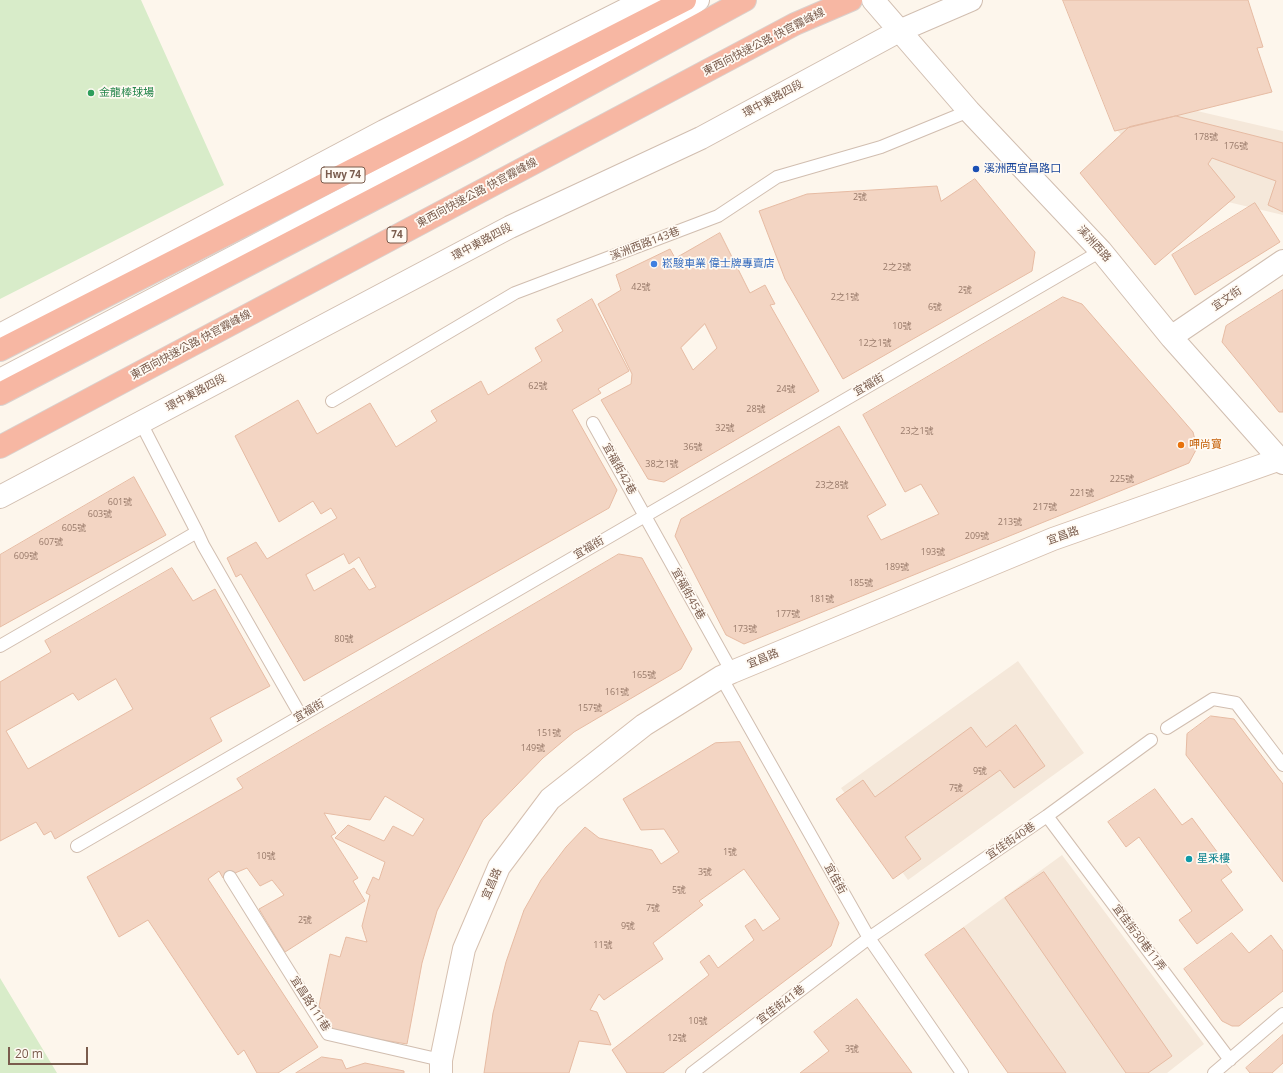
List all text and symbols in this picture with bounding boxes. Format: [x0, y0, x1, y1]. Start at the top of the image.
street label: 東西向快速公路 快官霧峰線 [701, 6, 827, 78]
street label: 環中東路四段 [741, 78, 805, 120]
place label: 金龍棒球場 [99, 86, 154, 100]
marker: 金龍棒球場 [86, 88, 96, 98]
house number: 178號 [1194, 132, 1218, 142]
house number: 176號 [1224, 141, 1248, 151]
street label: 東西向快速公路 快官霧峰線 [414, 156, 540, 230]
place label: 溪洲西宜昌路口 [984, 162, 1061, 176]
marker: 溪洲西宜昌路口 [971, 164, 981, 174]
road number: Hwy 74 [321, 167, 365, 183]
house number: 2號 [853, 192, 867, 202]
street label: 環中東路四段 [450, 221, 514, 263]
street label: 溪洲西路 [1074, 223, 1114, 265]
street label: 溪洲西路143巷 [608, 225, 682, 263]
road number: 74 [387, 227, 407, 243]
place label: 崧駿車業 偉士牌專賣店 [662, 257, 775, 271]
marker: 崧駿車業 偉士牌專賣店 [649, 259, 659, 269]
house number: 2之2號 [883, 262, 911, 272]
house number: 42號 [631, 282, 651, 292]
street label: 宜文街 [1210, 284, 1244, 314]
house number: 2號 [958, 285, 972, 295]
house number: 2之1號 [831, 292, 859, 302]
house number: 6號 [928, 302, 942, 312]
street label: 東西向快速公路 快官霧峰線 [128, 308, 254, 382]
house number: 10號 [892, 321, 912, 331]
house number: 12之1號 [858, 338, 892, 348]
street label: 宜福街 [851, 371, 887, 399]
street label: 環中東路四段 [164, 372, 228, 414]
house number: 62號 [528, 381, 548, 391]
house number: 24號 [776, 384, 796, 394]
house number: 28號 [746, 404, 766, 414]
house number: 32號 [715, 423, 735, 433]
house number: 23之1號 [900, 426, 934, 436]
place label: 呷尚寶 [1189, 438, 1222, 452]
marker: 呷尚寶 [1176, 440, 1186, 450]
street label: 宜福街42巷 [600, 441, 638, 497]
house number: 36號 [683, 442, 703, 452]
house number: 38之1號 [645, 459, 679, 469]
house number: 225號 [1110, 474, 1134, 484]
house number: 23之8號 [815, 480, 849, 490]
house number: 221號 [1070, 488, 1094, 498]
house number: 601號 [108, 497, 132, 507]
house number: 217號 [1033, 502, 1057, 512]
house number: 603號 [88, 509, 112, 519]
house number: 213號 [998, 517, 1022, 527]
house number: 605號 [62, 523, 86, 533]
street label: 宜昌路 [1045, 524, 1081, 548]
house number: 209號 [965, 531, 989, 541]
street label: 宜福街 [571, 534, 607, 562]
house number: 607號 [39, 537, 63, 547]
house number: 193號 [921, 547, 945, 557]
house number: 609號 [14, 551, 38, 561]
house number: 189號 [885, 562, 909, 572]
street label: 宜福街45巷 [669, 566, 707, 622]
house number: 185號 [849, 578, 873, 588]
house number: 181號 [810, 594, 834, 604]
house number: 177號 [776, 609, 800, 619]
house number: 173號 [733, 624, 757, 634]
house number: 80號 [334, 634, 354, 644]
street label: 宜昌路 [745, 647, 781, 671]
house number: 165號 [632, 670, 656, 680]
house number: 161號 [605, 687, 629, 697]
street label: 宜福街 [291, 697, 327, 725]
house number: 157號 [578, 703, 602, 713]
house number: 151號 [537, 728, 561, 738]
house number: 149號 [521, 743, 545, 753]
house number: 9號 [973, 766, 987, 776]
house number: 7號 [949, 783, 963, 793]
street label: 宜佳街40巷 [984, 820, 1038, 862]
house number: 1號 [723, 847, 737, 857]
house number: 10號 [256, 851, 276, 861]
place label: 星釆樓 [1197, 852, 1230, 866]
marker: 星釆樓 [1184, 854, 1194, 864]
street label: 宜佳街 [821, 861, 849, 897]
street label: 宜昌路 [479, 866, 505, 902]
house number: 3號 [698, 867, 712, 877]
house number: 5號 [672, 885, 686, 895]
street label: 宜佳街30巷11弄 [1110, 902, 1168, 974]
house number: 7號 [646, 903, 660, 913]
house number: 2號 [298, 915, 312, 925]
house number: 9號 [621, 921, 635, 931]
house number: 11號 [593, 940, 613, 950]
street label: 宜昌路111巷 [287, 974, 333, 1034]
street label: 宜佳街41巷 [754, 983, 808, 1027]
house number: 10號 [688, 1016, 708, 1026]
house number: 12號 [667, 1033, 687, 1043]
scale bar [10, 1039, 90, 1065]
house number: 3號 [845, 1044, 859, 1054]
text: 20 m [15, 1045, 43, 1062]

